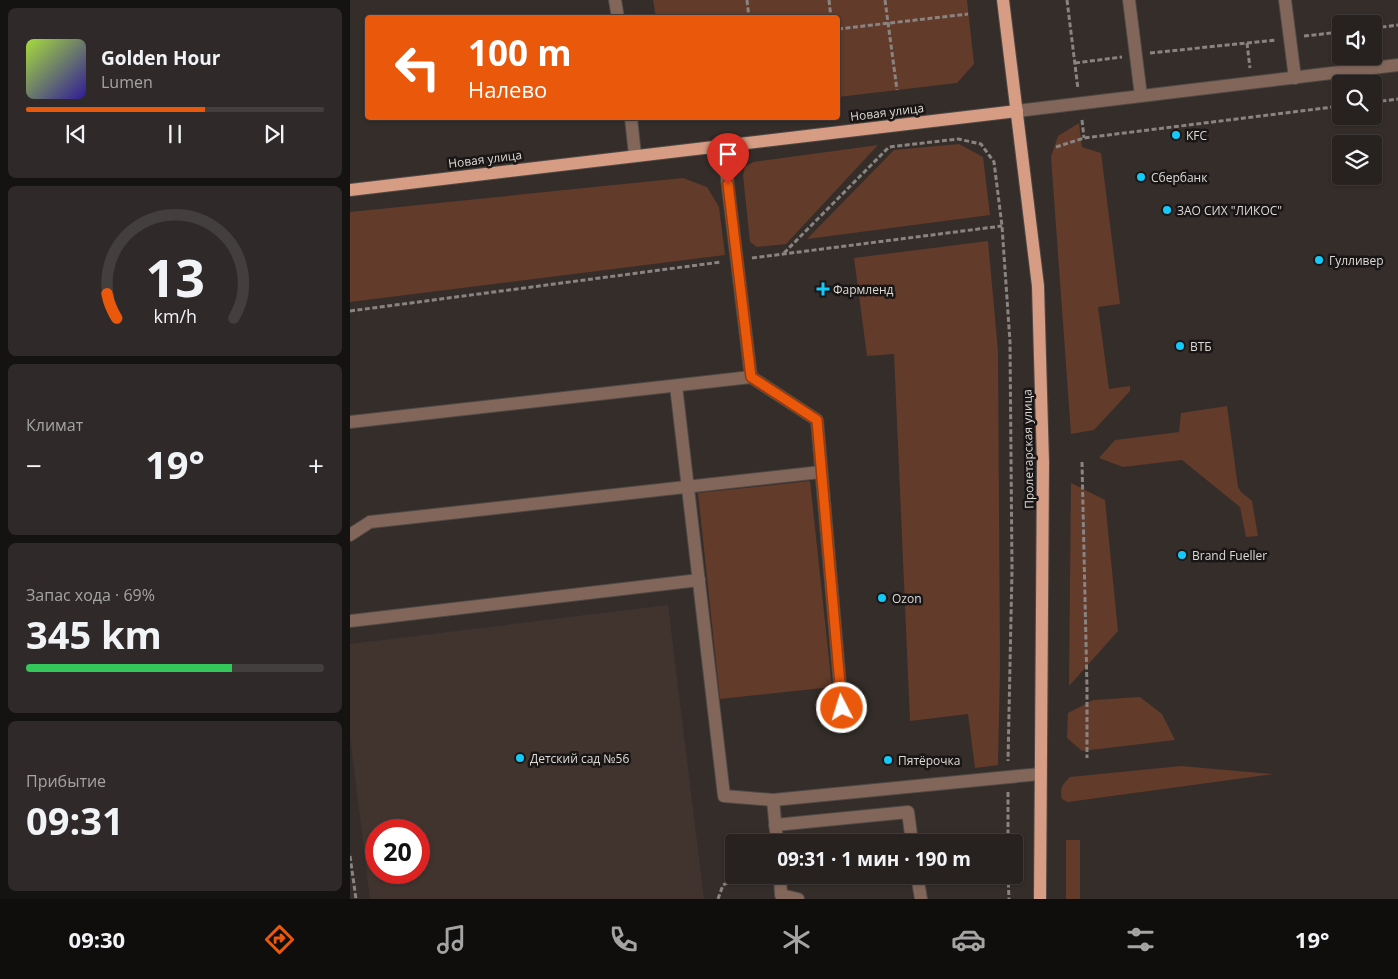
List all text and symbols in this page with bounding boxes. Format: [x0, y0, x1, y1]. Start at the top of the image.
map controls [1332, 15, 1382, 185]
button: sound [1332, 15, 1382, 65]
text: 100 m [468, 29, 572, 76]
icon: left [385, 35, 450, 100]
text: Golden Hour [101, 45, 220, 71]
text: Lumen [101, 71, 153, 93]
text: Налево [468, 74, 547, 104]
button: search [1332, 75, 1382, 125]
street label: Новая улица [849, 99, 925, 125]
icon: previous [62, 120, 90, 148]
icon: pause [161, 120, 189, 148]
icon: next [260, 120, 288, 148]
place label: KFC [1186, 127, 1208, 144]
marker: KFC [1170, 129, 1182, 141]
pin [707, 133, 749, 184]
button: layers [1332, 135, 1382, 185]
icon: arrive [714, 140, 742, 168]
street label: Новая улица [447, 146, 523, 172]
place label: Сбербанк [1151, 169, 1208, 186]
marker: Сбербанк [1135, 171, 1147, 183]
place label: ЗАО СИХ "ЛИКОС" [1177, 202, 1282, 219]
marker: ЗАО СИХ "ЛИКОС" [1161, 204, 1173, 216]
text: 13 [145, 241, 205, 312]
place label: Гулливер [1329, 252, 1384, 269]
marker: Гулливер [1313, 254, 1325, 266]
place label: Фармленд [833, 281, 894, 298]
marker: Фармленд [817, 283, 829, 295]
text: km/h [153, 304, 197, 328]
place label: ВТБ [1190, 338, 1212, 355]
marker: ВТБ [1174, 340, 1186, 352]
street label: Пролетарская улица [1018, 389, 1038, 509]
text: Климат [26, 414, 83, 436]
text: 19° [145, 438, 205, 490]
text: − [26, 446, 42, 484]
text: + [308, 446, 324, 484]
place label: Brand Fueller [1192, 547, 1267, 564]
marker: Brand Fueller [1176, 549, 1188, 561]
text: Запас хода · 69% [26, 584, 155, 606]
place label: Ozon [892, 590, 922, 607]
marker: Ozon [876, 592, 888, 604]
text: 345 km [26, 608, 162, 660]
position arrow [815, 681, 867, 733]
place label: Детский сад №56 [530, 750, 629, 767]
marker: Детский сад №56 [514, 752, 526, 764]
place label: Пятёрочка [898, 752, 960, 769]
marker: Пятёрочка [882, 754, 894, 766]
text: Прибытие [26, 770, 106, 792]
text: 09:31 [26, 794, 124, 846]
speed limit sign: 20 [365, 819, 430, 884]
text: 09:31 · 1 мин · 190 m [777, 846, 971, 872]
icon: directions [262, 922, 297, 957]
icon: music [434, 922, 469, 957]
icon: phone [606, 922, 641, 957]
icon: climate [779, 922, 814, 957]
icon: car [951, 922, 986, 957]
icon: filters [1123, 922, 1158, 957]
text: 09:30 [69, 924, 125, 954]
text: 19° [1295, 924, 1329, 954]

